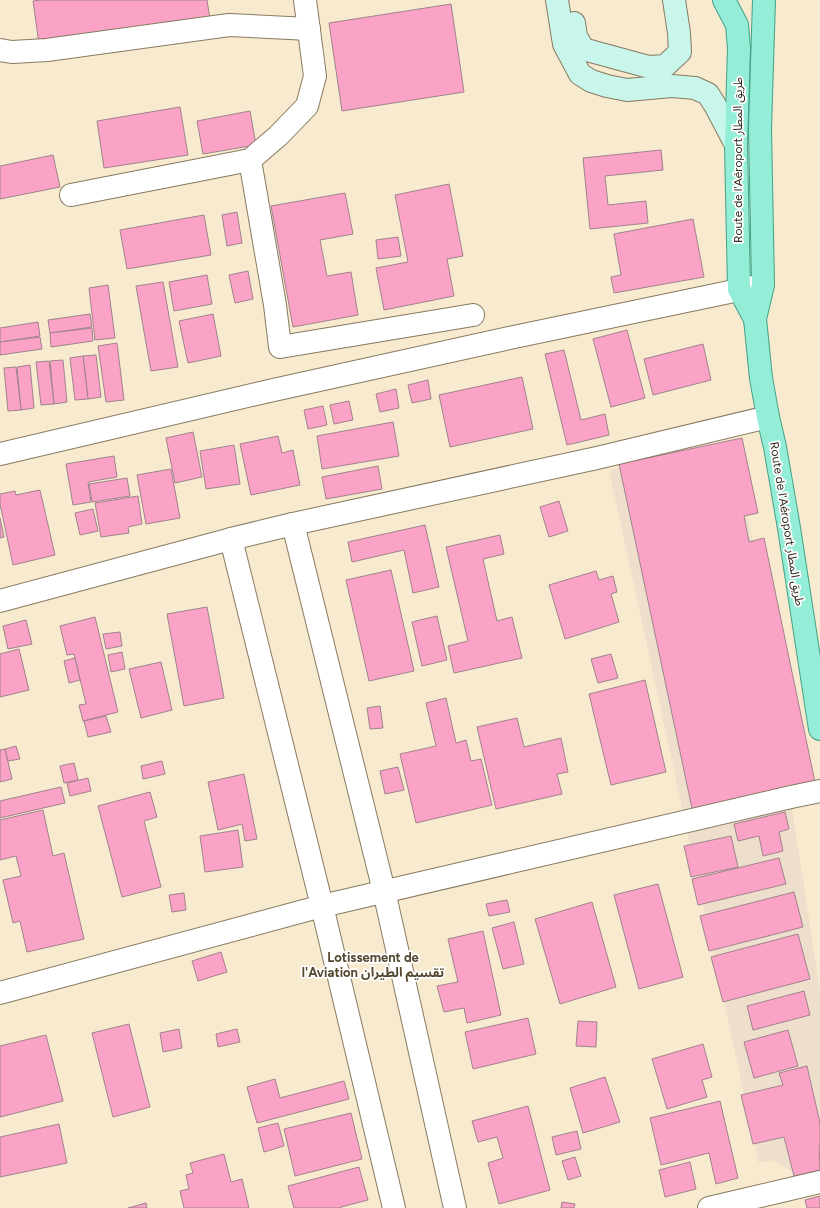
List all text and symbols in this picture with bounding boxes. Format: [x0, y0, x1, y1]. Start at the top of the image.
street label: Route de l'Aéroport طريق المطار [731, 77, 746, 243]
street label: Route de l'Aéroport طريق المطار [766, 441, 807, 607]
district label: Lotissement de l'Aviation تقسيم الطيران [302, 950, 445, 983]

